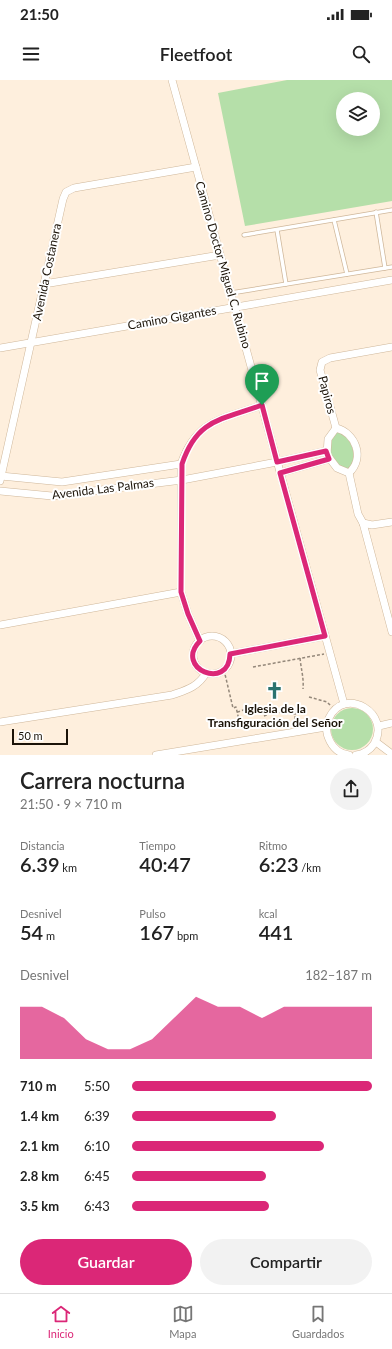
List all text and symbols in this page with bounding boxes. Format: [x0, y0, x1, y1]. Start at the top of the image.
text: 21:50 [20, 5, 59, 23]
icon: menu [20, 43, 42, 65]
text: Fleetfoot [160, 43, 232, 65]
icon: search [350, 43, 372, 65]
map controls [336, 92, 380, 136]
button: layers [336, 92, 380, 136]
street label: Camino Doctor Miguel C. Rubino [192, 180, 255, 350]
street label: Avenida Costanera [29, 222, 64, 322]
street label: Camino Gigantes [127, 302, 217, 333]
pin [245, 364, 279, 405]
icon: arrive [251, 370, 273, 392]
street label: Papiros [315, 374, 340, 416]
street label: Avenida Las Palmas [51, 475, 155, 502]
church icon: Iglesia de la Transfiguración del Señor [265, 680, 285, 700]
place label: Iglesia de la Transfiguración del Señor [208, 701, 343, 730]
scale bar [12, 727, 68, 746]
text: 50 m [18, 729, 43, 742]
text: Carrera nocturna [20, 767, 185, 794]
button: share [330, 768, 372, 810]
text: 21:50 · 9 × 710 m [20, 796, 122, 812]
text: Distancia [20, 839, 65, 852]
text: Tiempo [139, 839, 176, 852]
text: Ritmo [259, 839, 287, 852]
text: 6.39 [20, 852, 60, 876]
text: 40:47 [139, 852, 191, 876]
text: 6:23 [259, 852, 299, 876]
text: km [60, 861, 77, 874]
text: /km [299, 861, 321, 874]
text: Desnivel [20, 907, 62, 920]
text: Pulso [139, 907, 166, 920]
text: kcal [259, 907, 277, 920]
text: 54 [20, 920, 43, 944]
text: 167 [139, 920, 174, 944]
text: 441 [259, 920, 293, 944]
text: m [43, 929, 55, 942]
text: bpm [174, 929, 198, 942]
text: Desnivel [20, 967, 69, 983]
text: 182–187 m [305, 967, 372, 983]
text: 710 m [20, 1078, 57, 1094]
text: 5:50 [84, 1078, 110, 1094]
text: 1.4 km [20, 1108, 59, 1124]
text: 6:39 [84, 1108, 110, 1124]
text: 2.1 km [20, 1138, 59, 1154]
text: 6:10 [84, 1138, 110, 1154]
text: 2.8 km [20, 1168, 59, 1184]
text: 6:45 [84, 1168, 110, 1184]
text: 3.5 km [20, 1198, 59, 1214]
text: 6:43 [84, 1198, 110, 1214]
button: Guardar [20, 1239, 192, 1285]
button: Compartir [200, 1239, 372, 1285]
tab: Inicio [48, 1303, 74, 1340]
tab: Mapa [169, 1303, 196, 1340]
tab: Guardados [292, 1303, 344, 1340]

